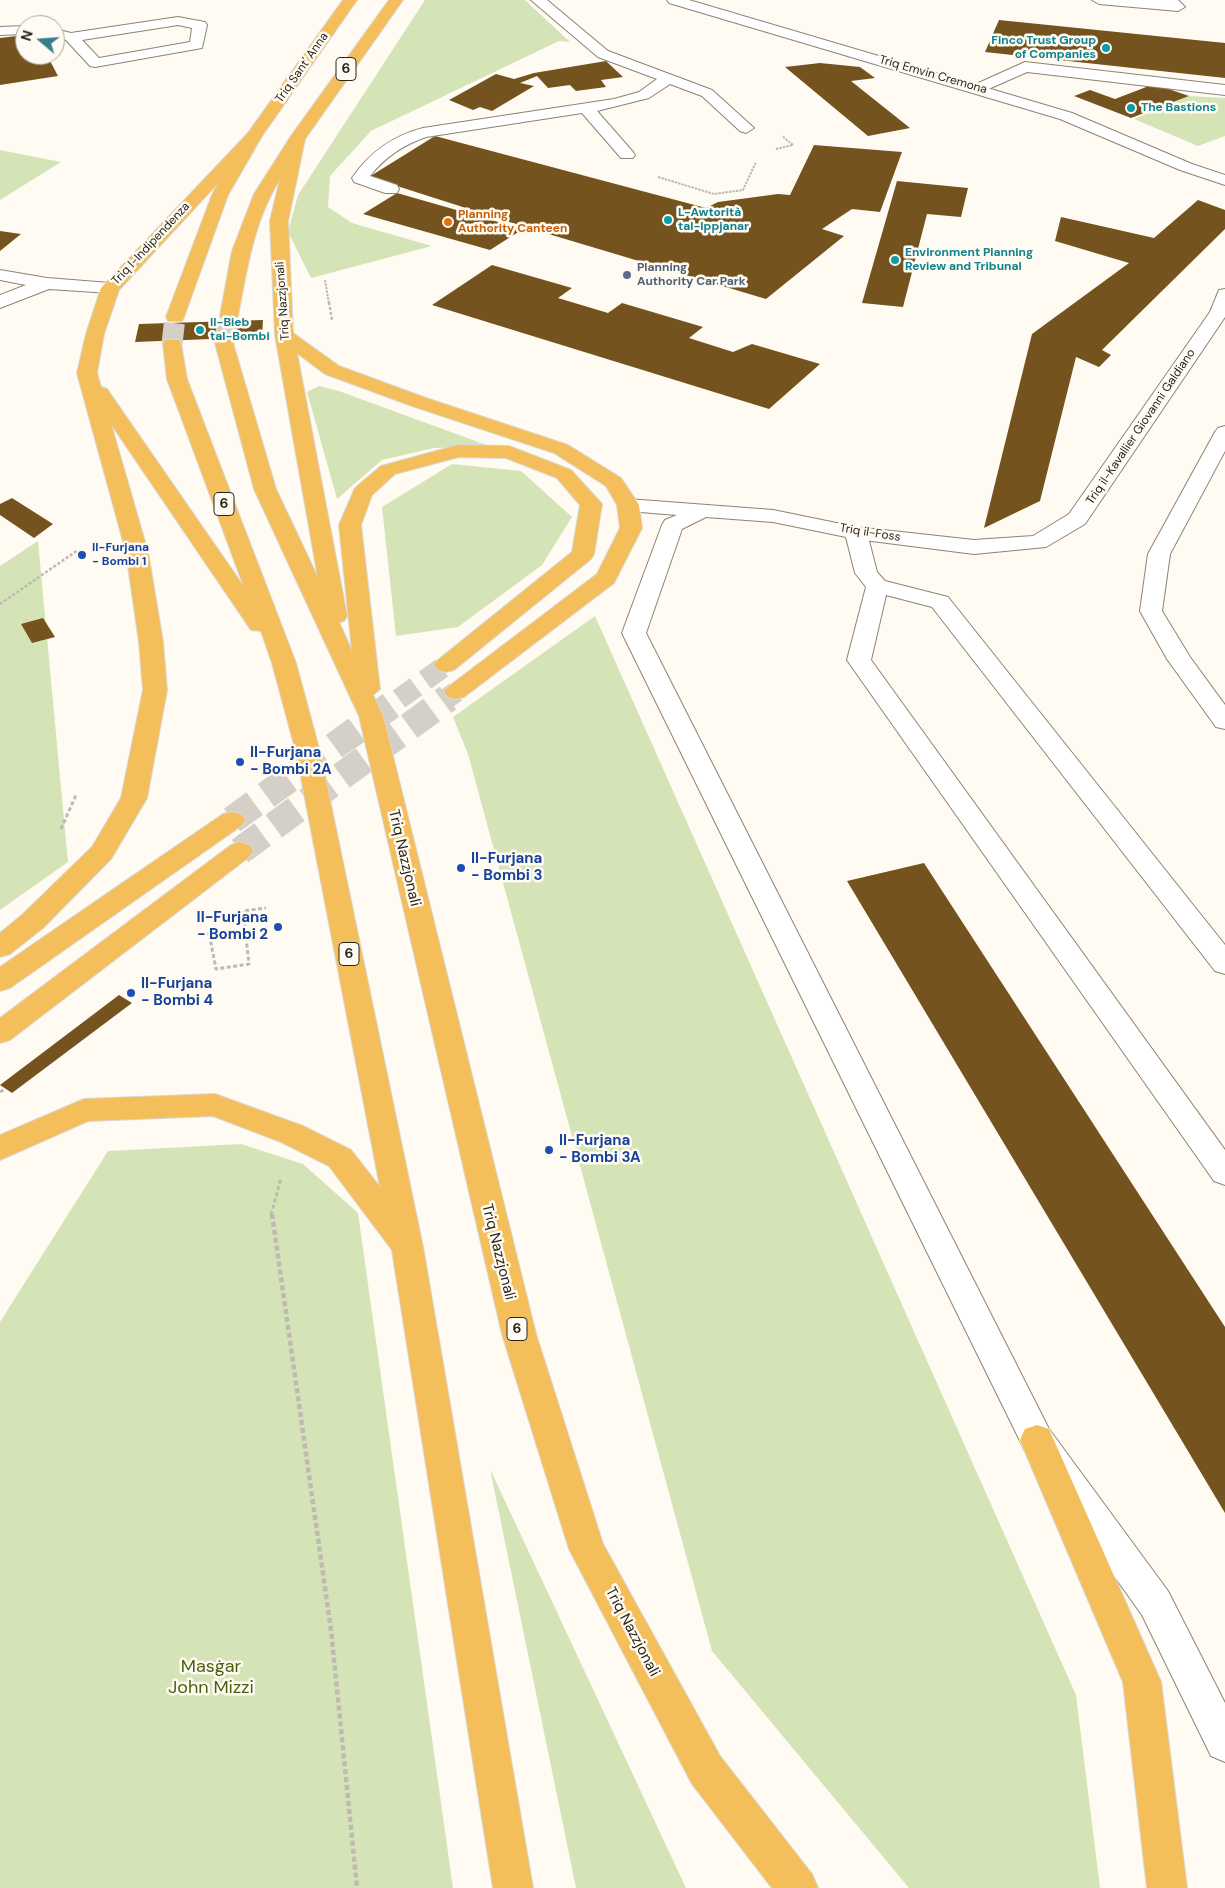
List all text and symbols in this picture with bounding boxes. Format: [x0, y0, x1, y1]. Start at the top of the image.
north arrow [15, 15, 65, 65]
text: N [17, 28, 37, 43]
street label: Triq Sant' Anna [272, 30, 332, 106]
place label: Finco Trust Group of Companies [991, 34, 1096, 62]
marker: Finco Trust Group of Companies [1100, 42, 1112, 54]
street label: Triq Emvin Cremona [877, 53, 989, 97]
road number: 6 [336, 58, 356, 80]
place label: The Bastions [1141, 101, 1216, 115]
marker: The Bastions [1125, 102, 1137, 114]
street label: Triq l-Indipendenza [109, 200, 193, 288]
place label: L-Awtorità tal-Ippjanar [678, 206, 749, 234]
place label: Planning Authority Canteen [458, 208, 567, 236]
marker: L-Awtorità tal-Ippjanar [662, 214, 674, 226]
marker: Planning Authority Canteen [442, 216, 454, 228]
place label: Environment Planning Review and Tribunal [905, 246, 1033, 274]
marker: Environment Planning Review and Tribunal [889, 254, 901, 266]
street label: Triq Nazzjonali [273, 261, 293, 341]
place label: Planning Authority Car Park [637, 261, 746, 289]
marker: Planning Authority Car Park [621, 269, 633, 281]
place label: Il-Bieb tal-Bombi [210, 316, 270, 344]
marker: Il-Bieb tal-Bombi [194, 324, 206, 336]
street label: Triq il-Kavallier Giovanni Galdiano [1083, 346, 1199, 508]
road number: 6 [214, 492, 234, 516]
street label: Triq il-Foss [839, 521, 901, 545]
place label: Il-Furjana - Bombi 1 [92, 541, 149, 569]
marker: Il-Furjana - Bombi 1 [76, 549, 88, 561]
place label: Il-Furjana - Bombi 2A [250, 744, 332, 779]
marker: Il-Furjana - Bombi 2A [234, 756, 246, 768]
street label: Triq Nazzjonali [384, 808, 424, 908]
place label: Il-Furjana - Bombi 3 [471, 850, 543, 885]
marker: Il-Furjana - Bombi 3 [455, 862, 467, 874]
place label: Il-Furjana - Bombi 2 [197, 909, 268, 944]
marker: Il-Furjana - Bombi 2 [272, 921, 284, 933]
road number: 6 [339, 942, 359, 966]
place label: Il-Furjana - Bombi 4 [141, 975, 213, 1010]
marker: Il-Furjana - Bombi 4 [125, 987, 137, 999]
place label: Il-Furjana - Bombi 3A [559, 1132, 641, 1167]
marker: Il-Furjana - Bombi 3A [543, 1144, 555, 1156]
street label: Triq Nazzjonali [477, 1202, 519, 1302]
road number: 6 [507, 1318, 527, 1340]
street label: Triq Nazzjonali [601, 1584, 663, 1680]
park label: Masġar John Mizzi [168, 1656, 254, 1698]

